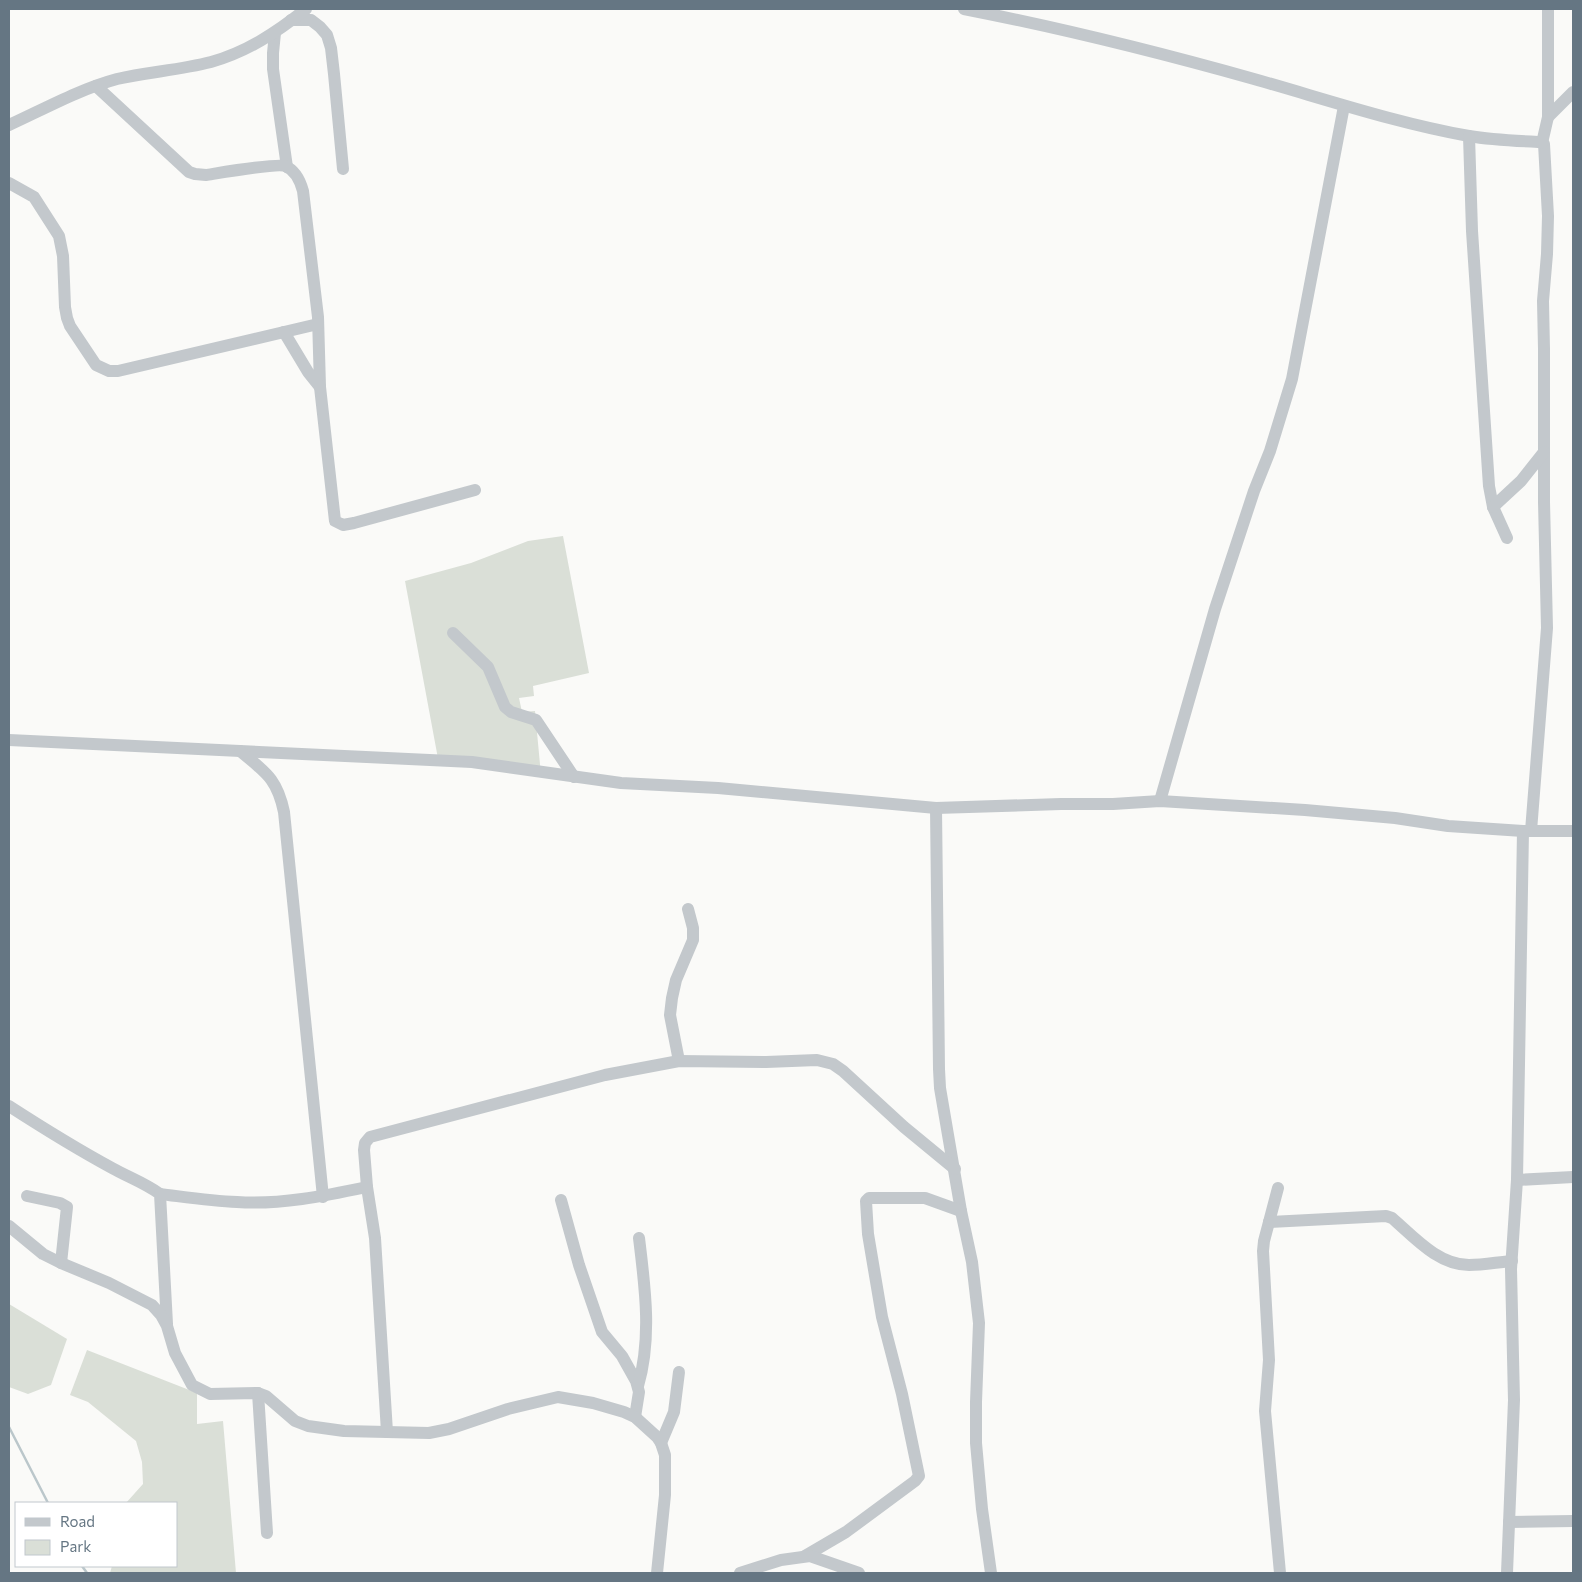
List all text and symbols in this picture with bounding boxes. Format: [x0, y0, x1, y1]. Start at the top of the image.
legend [15, 1502, 178, 1567]
text: Road [60, 1512, 95, 1530]
text: Park [60, 1537, 91, 1555]

